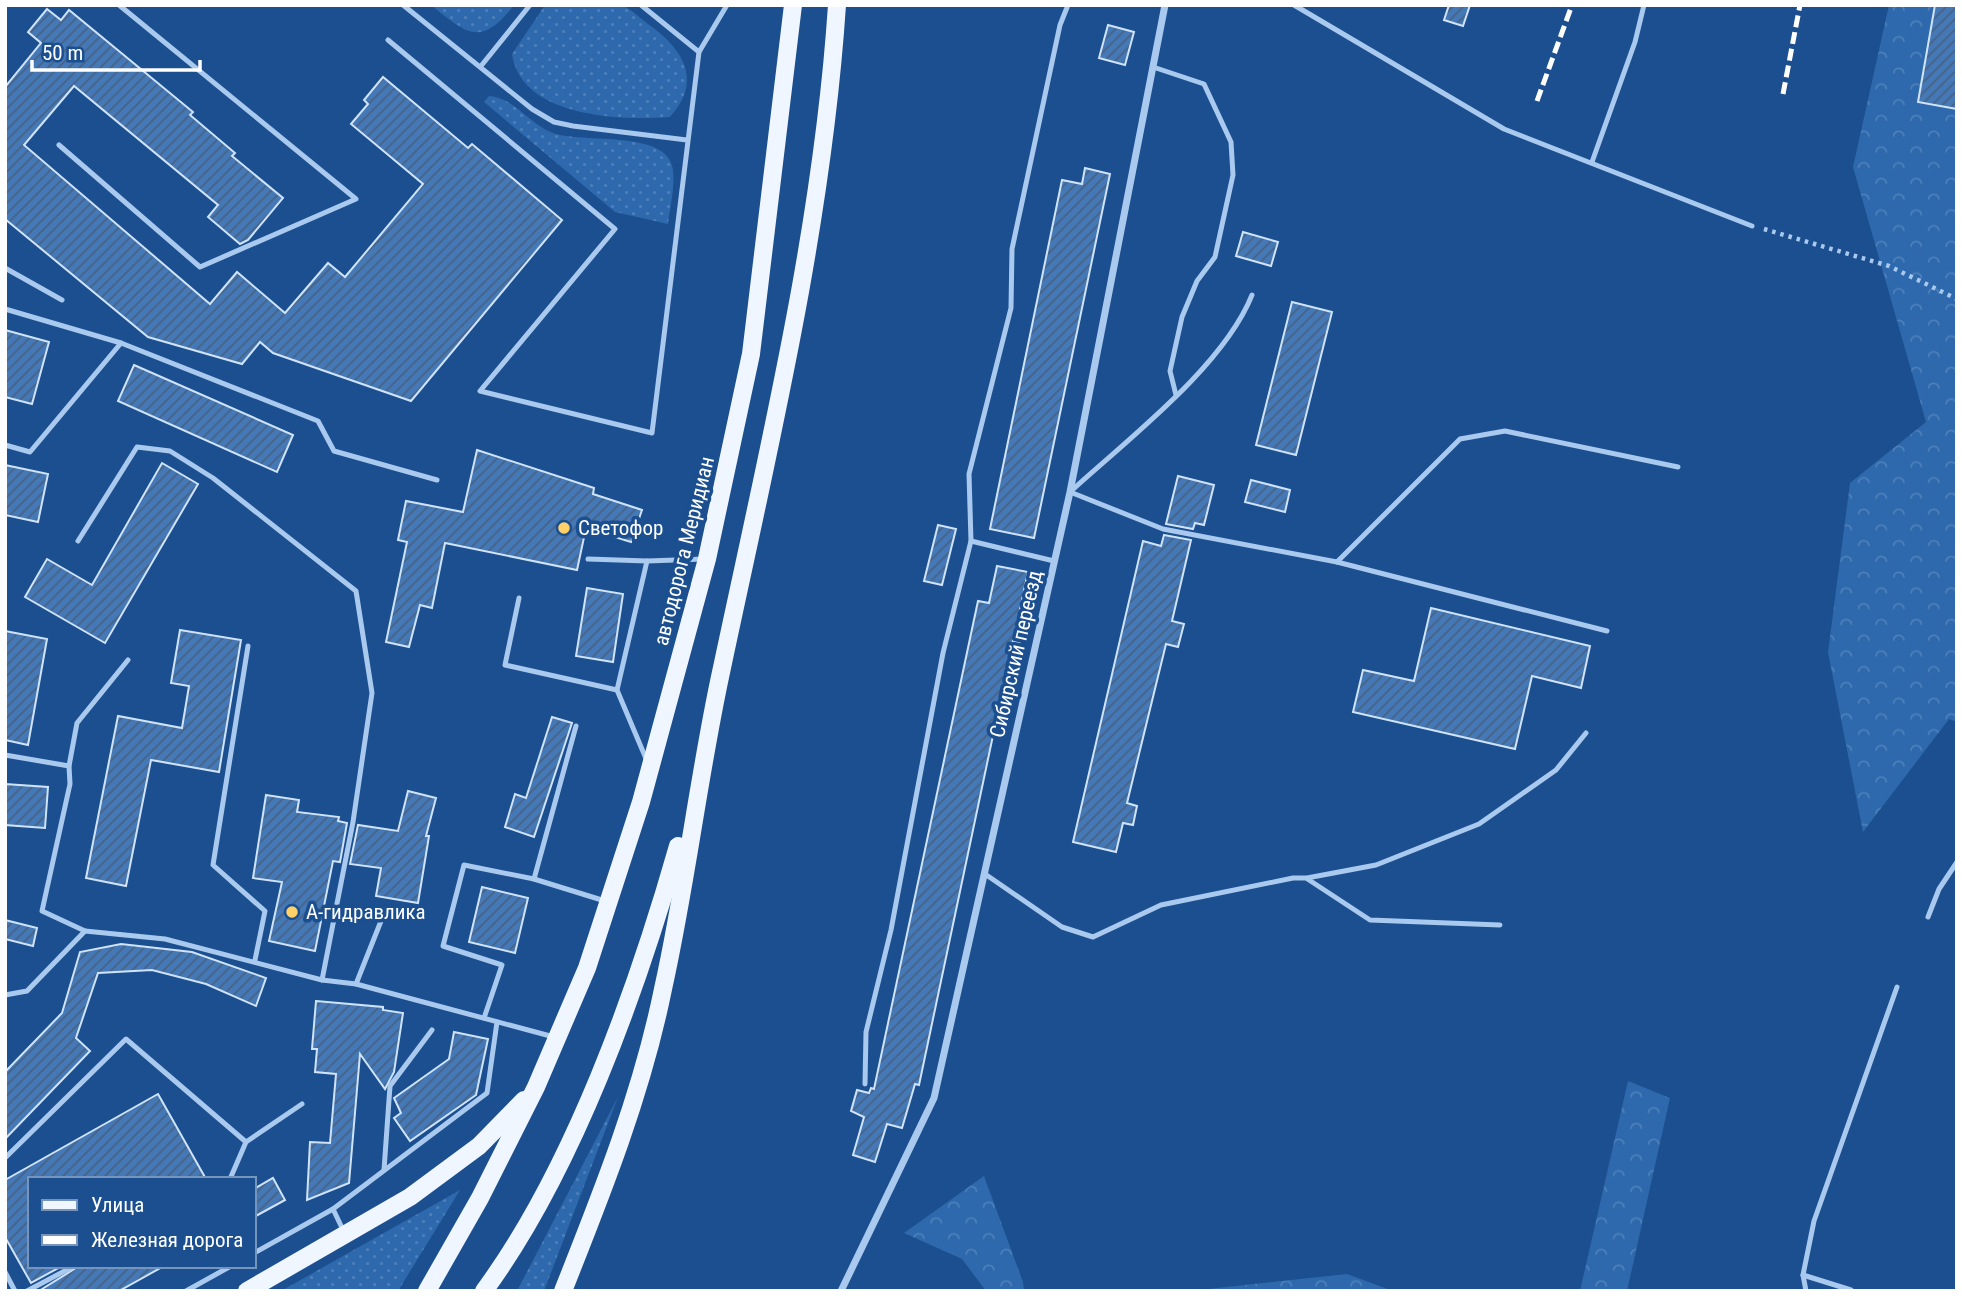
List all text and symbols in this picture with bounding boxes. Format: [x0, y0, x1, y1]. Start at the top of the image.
scale bar [32, 28, 200, 72]
text: 50 m [42, 41, 83, 65]
street label: автодорога Меридиан [649, 454, 719, 648]
place label: Светофор [578, 516, 663, 540]
marker: Светофор [556, 520, 572, 536]
street label: Сибирский переезд [985, 568, 1047, 740]
place label: А-гидравлика [306, 900, 426, 924]
marker: А-гидравлика [284, 904, 300, 920]
legend [28, 1177, 256, 1268]
text: Улица [91, 1193, 144, 1217]
text: Железная дорога [91, 1228, 243, 1252]

